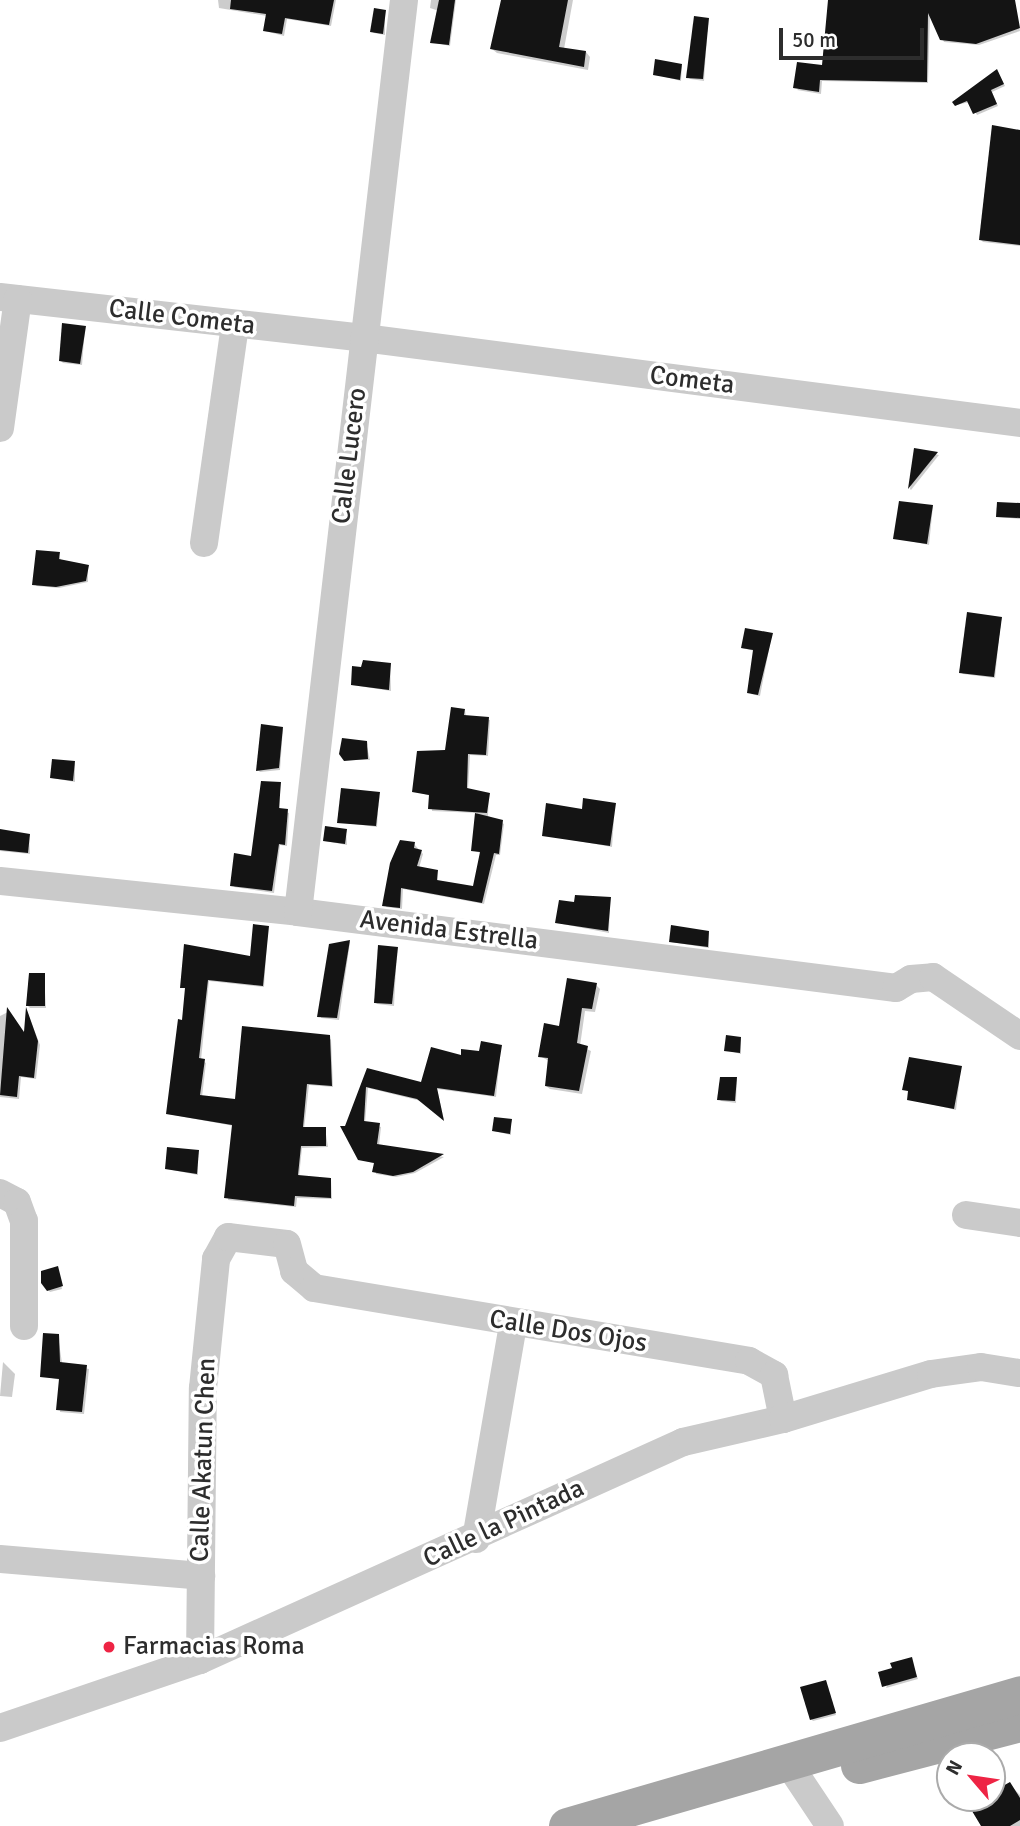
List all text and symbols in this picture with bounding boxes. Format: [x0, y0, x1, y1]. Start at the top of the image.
scale bar [782, 14, 927, 58]
text: 50 m [792, 27, 836, 53]
street label: Calle Cometa [107, 294, 257, 342]
street label: Cometa [648, 360, 736, 402]
street label: Calle Lucero [326, 386, 374, 526]
street label: Avenida Estrella [358, 905, 540, 957]
street label: Calle Dos Ojos [487, 1304, 649, 1360]
street label: Calle Akatun Chen [185, 1357, 223, 1563]
street label: Calle la Pintada [419, 1473, 589, 1575]
place label: Farmacias Roma [123, 1631, 305, 1663]
marker: Farmacias Roma [101, 1639, 117, 1655]
north arrow [936, 1742, 1006, 1812]
text: N [941, 1756, 968, 1779]

